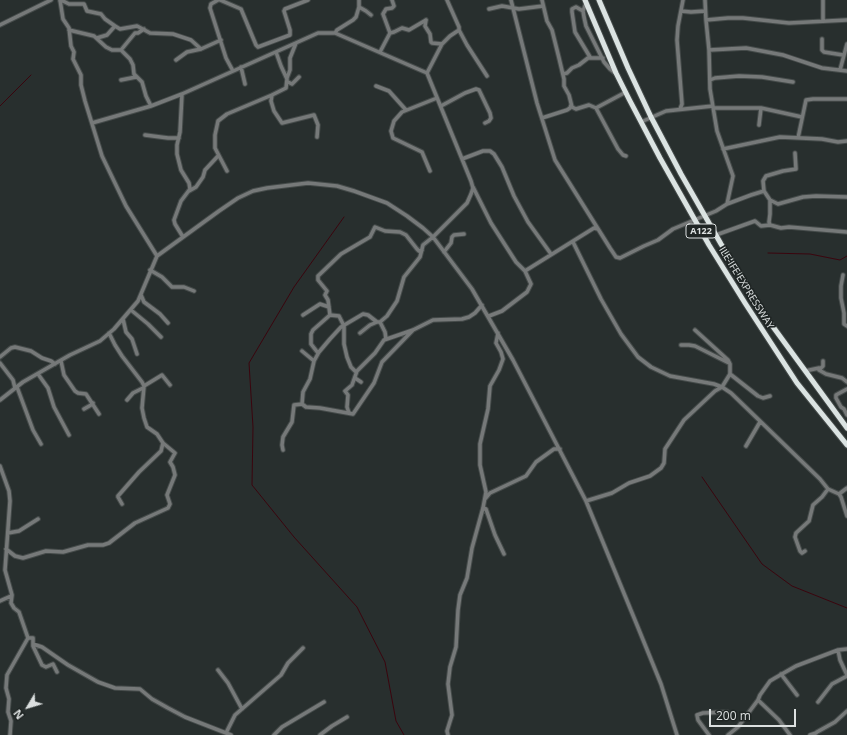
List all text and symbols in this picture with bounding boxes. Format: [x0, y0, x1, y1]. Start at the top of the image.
road number: A122 [686, 224, 716, 238]
street label: ILE-IFE EXPRESSWAY [716, 245, 776, 331]
north arrow [8, 687, 48, 727]
scale bar [711, 701, 798, 727]
text: N [9, 707, 27, 723]
text: 200 m [716, 707, 751, 724]

